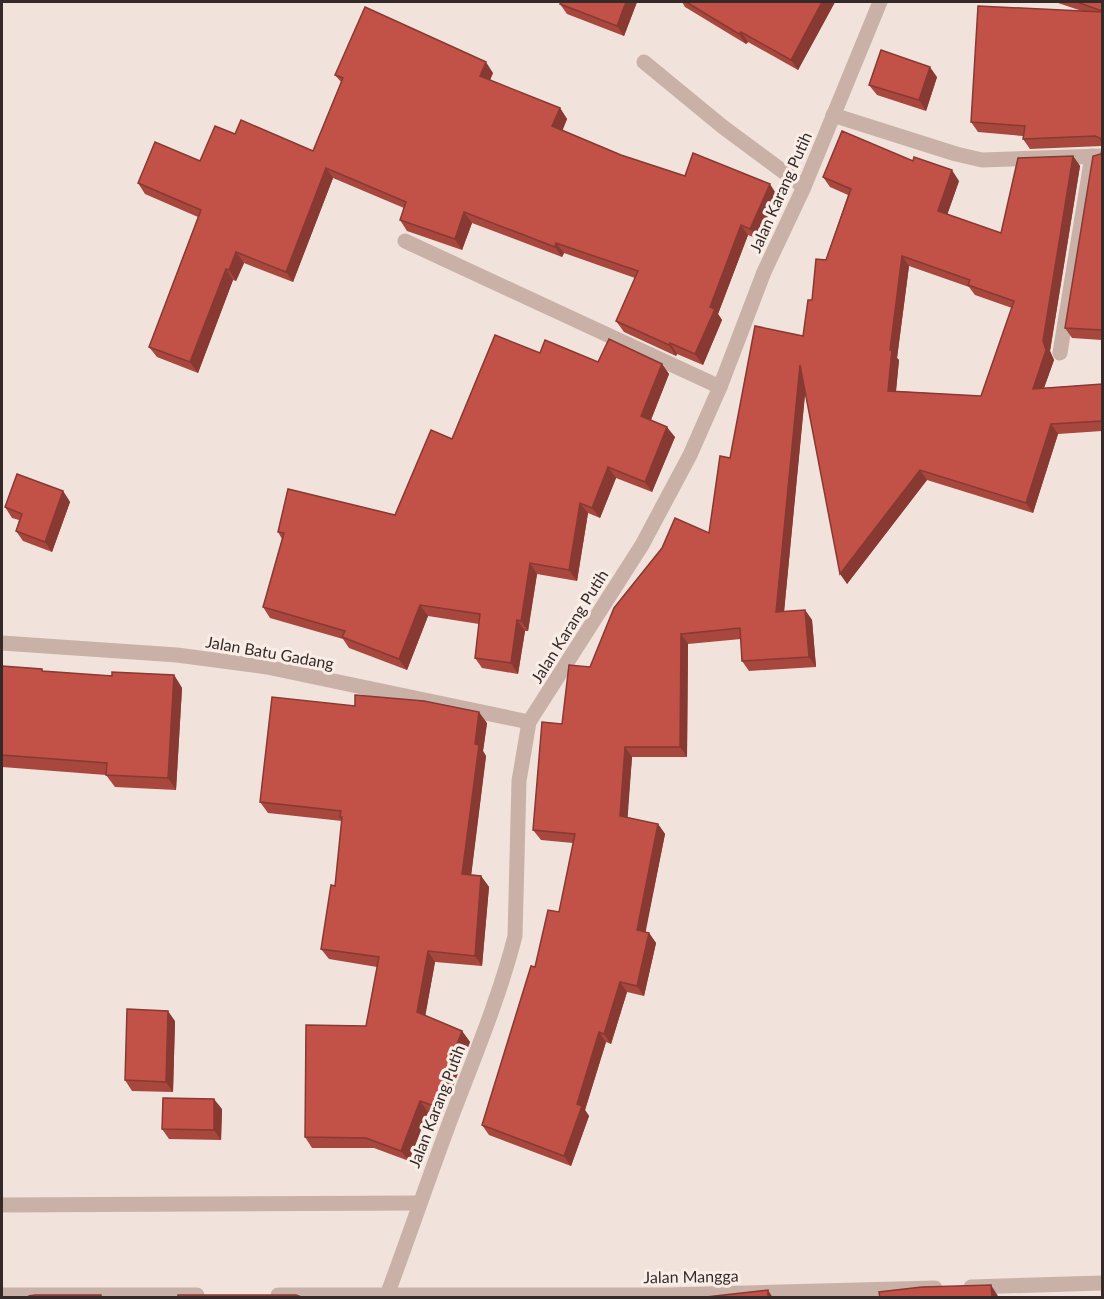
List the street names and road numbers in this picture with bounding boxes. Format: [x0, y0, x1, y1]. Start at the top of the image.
street label: Jalan Karang Putih [745, 129, 815, 255]
street label: Jalan Karang Putih [527, 566, 611, 686]
street label: Jalan Batu Gadang [204, 631, 336, 673]
street label: Jalan Karang Putih [404, 1042, 468, 1170]
street label: Jalan Mangga [643, 1266, 739, 1286]

